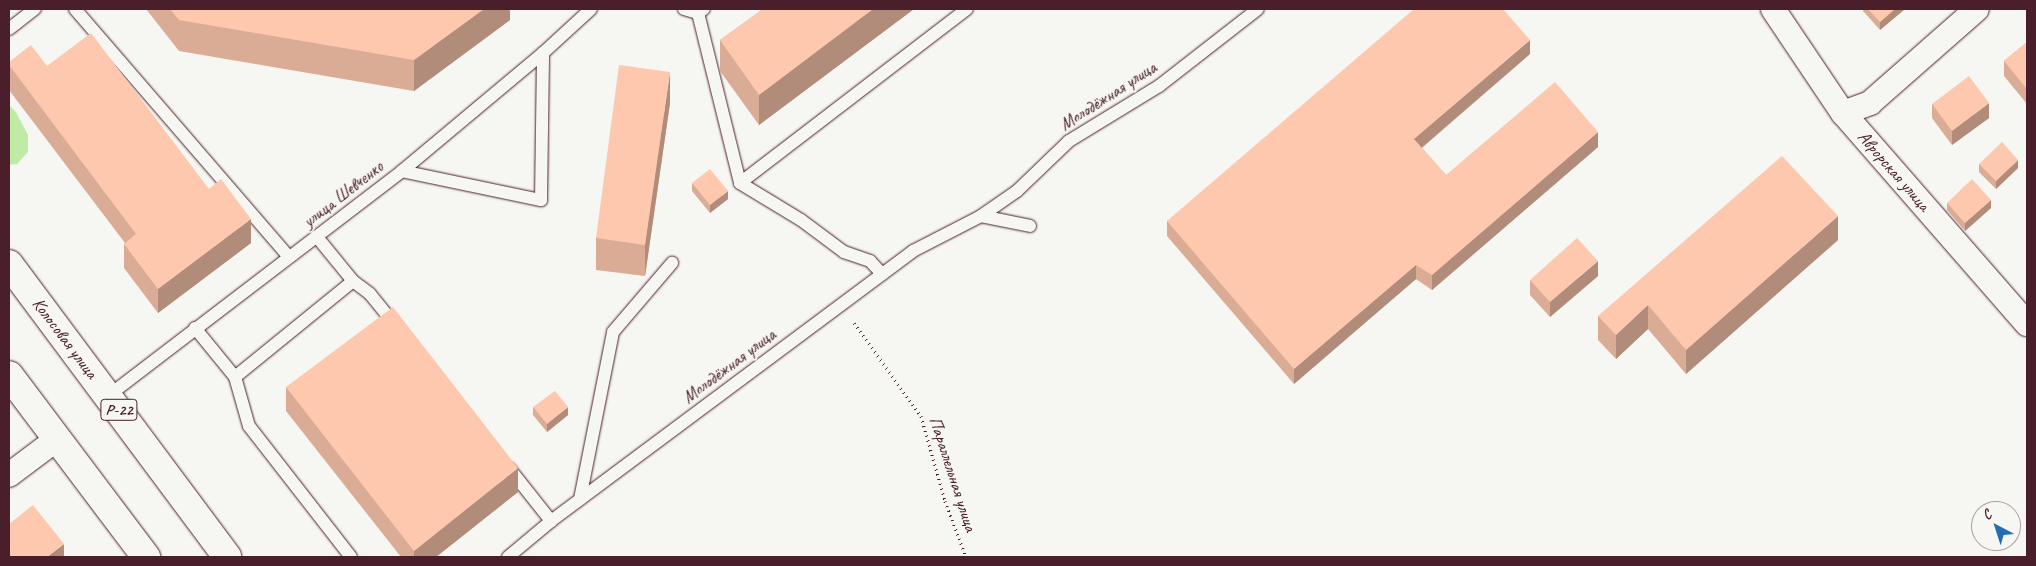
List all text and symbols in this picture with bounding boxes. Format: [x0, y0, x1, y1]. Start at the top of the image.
street label: Молодёжная улица [1055, 56, 1161, 136]
street label: Аврорская улица [1853, 126, 1935, 216]
street label: улица Шевченко [298, 156, 388, 232]
street label: Колосовая улица [27, 293, 103, 383]
street label: Молодёжная улица [678, 324, 780, 408]
road number: Р-22 [100, 396, 138, 424]
street label: Параллельная улица [924, 413, 982, 535]
north arrow [1971, 501, 2021, 551]
text: С [1979, 506, 1995, 524]

